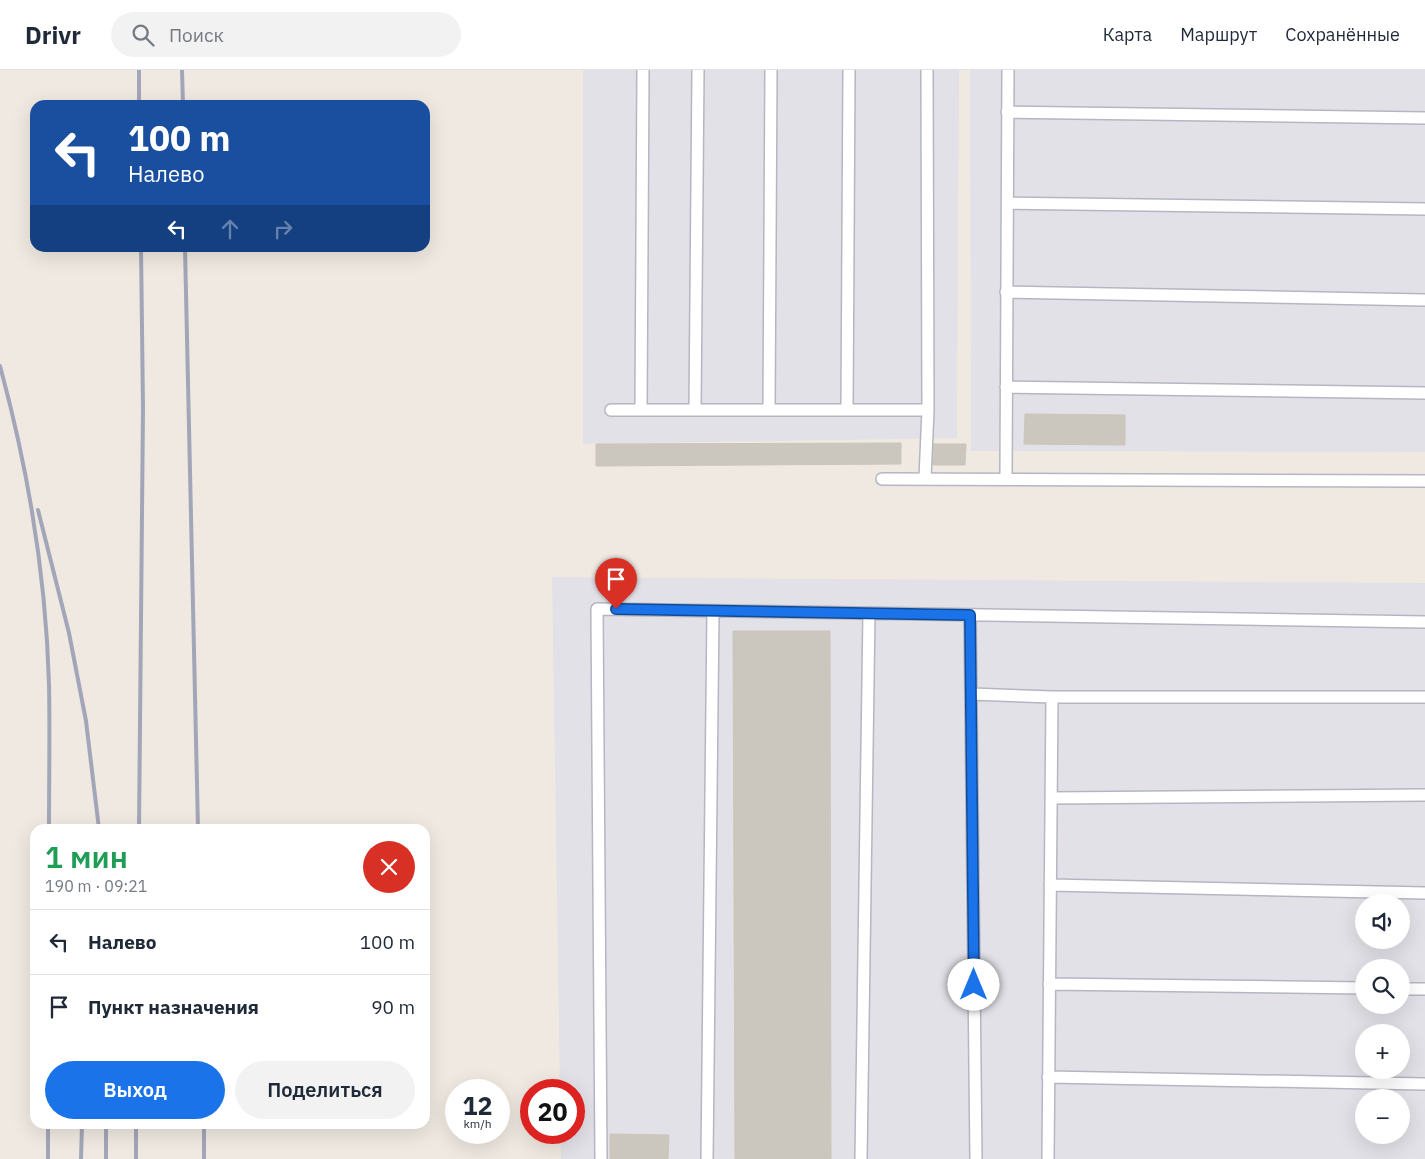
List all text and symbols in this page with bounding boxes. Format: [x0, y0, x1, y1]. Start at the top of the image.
search box [111, 12, 461, 57]
text: Drivr [25, 19, 81, 51]
icon: search [129, 21, 157, 49]
text: Поиск [169, 23, 224, 47]
text: Карта [1103, 23, 1152, 46]
text: Маршрут [1180, 23, 1257, 46]
text: Сохранённые [1285, 23, 1400, 46]
text: 100 m [128, 115, 231, 161]
icon: left [45, 120, 110, 185]
text: Налево [128, 159, 205, 188]
icon: left [163, 215, 191, 243]
icon: ahead [216, 215, 244, 243]
icon: right [269, 215, 297, 243]
pin [595, 558, 637, 609]
icon: arrive [602, 565, 630, 593]
text: 1 мин [45, 837, 128, 876]
button: close [363, 841, 415, 893]
text: 190 m · 09:21 [45, 876, 147, 896]
map controls [1355, 894, 1410, 1144]
button: sound [1355, 894, 1410, 949]
icon: left [45, 928, 73, 956]
text: Налево [88, 930, 157, 954]
text: 100 m [360, 930, 415, 954]
position arrow [947, 958, 999, 1010]
button: search [1355, 959, 1410, 1014]
icon: arrive [45, 993, 73, 1021]
text: Пункт назначения [88, 995, 259, 1019]
text: 90 m [371, 995, 415, 1019]
button: + [1355, 1024, 1410, 1079]
button: Выход [45, 1061, 225, 1119]
button: Поделиться [235, 1061, 415, 1119]
speed limit sign: 20 [520, 1079, 585, 1144]
text: 12 [462, 1089, 493, 1122]
button: − [1355, 1089, 1410, 1144]
text: km/h [463, 1116, 492, 1131]

